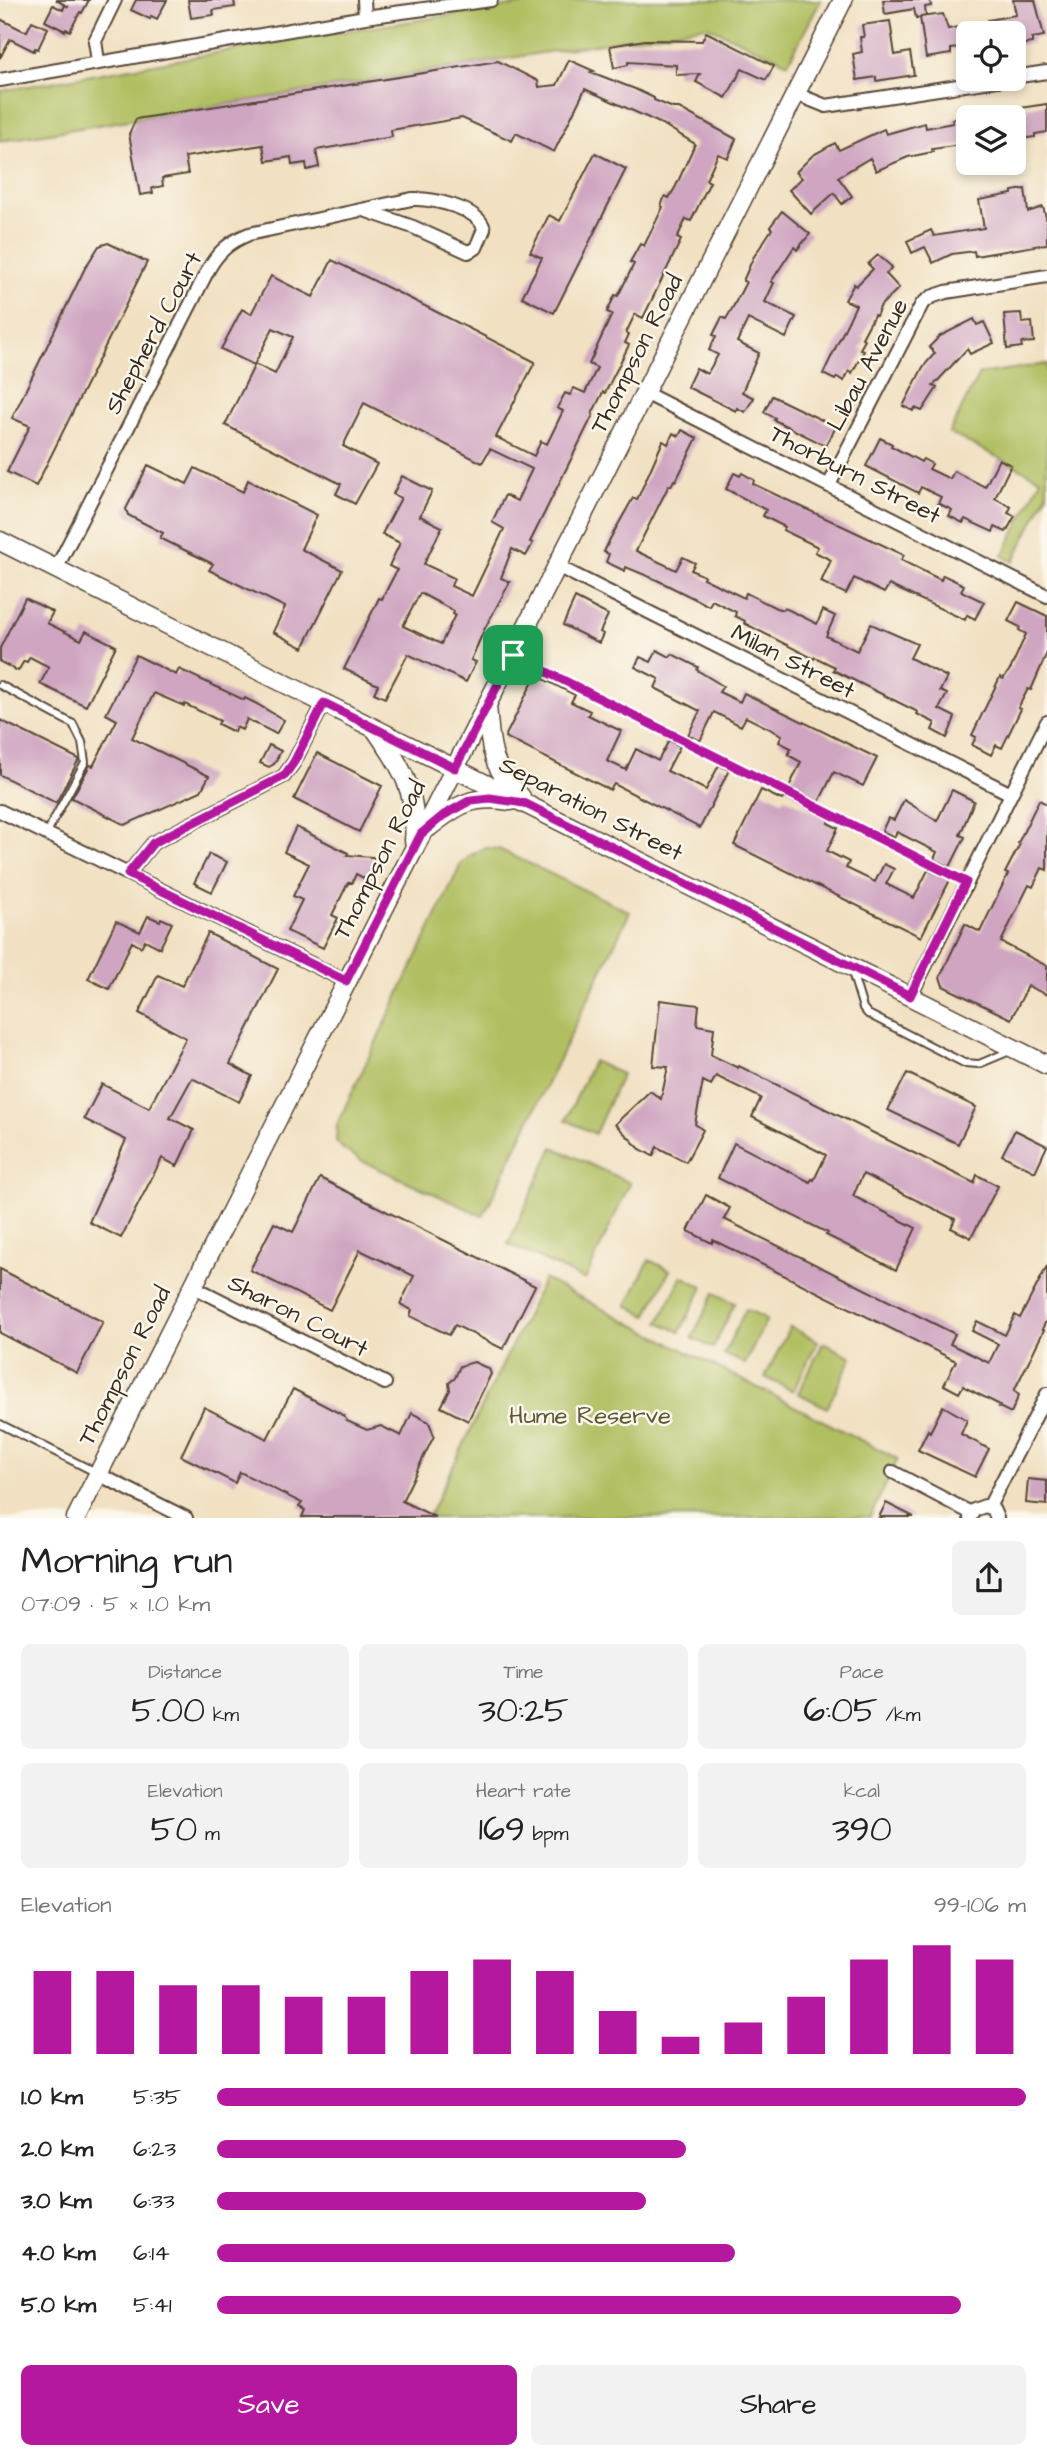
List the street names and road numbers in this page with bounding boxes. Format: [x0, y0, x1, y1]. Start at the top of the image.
street label: Shepherd Court [97, 246, 211, 420]
street label: Thompson Road [582, 268, 692, 440]
street label: Libau Avenue [819, 293, 917, 437]
street label: Thorburn Street [763, 417, 947, 533]
street label: Milan Street [725, 616, 861, 708]
street label: Separation Street [493, 748, 689, 870]
street label: Thompson Road [325, 774, 435, 946]
street label: Sharon Court [222, 1266, 374, 1366]
street label: Thompson Road [70, 1280, 180, 1452]

